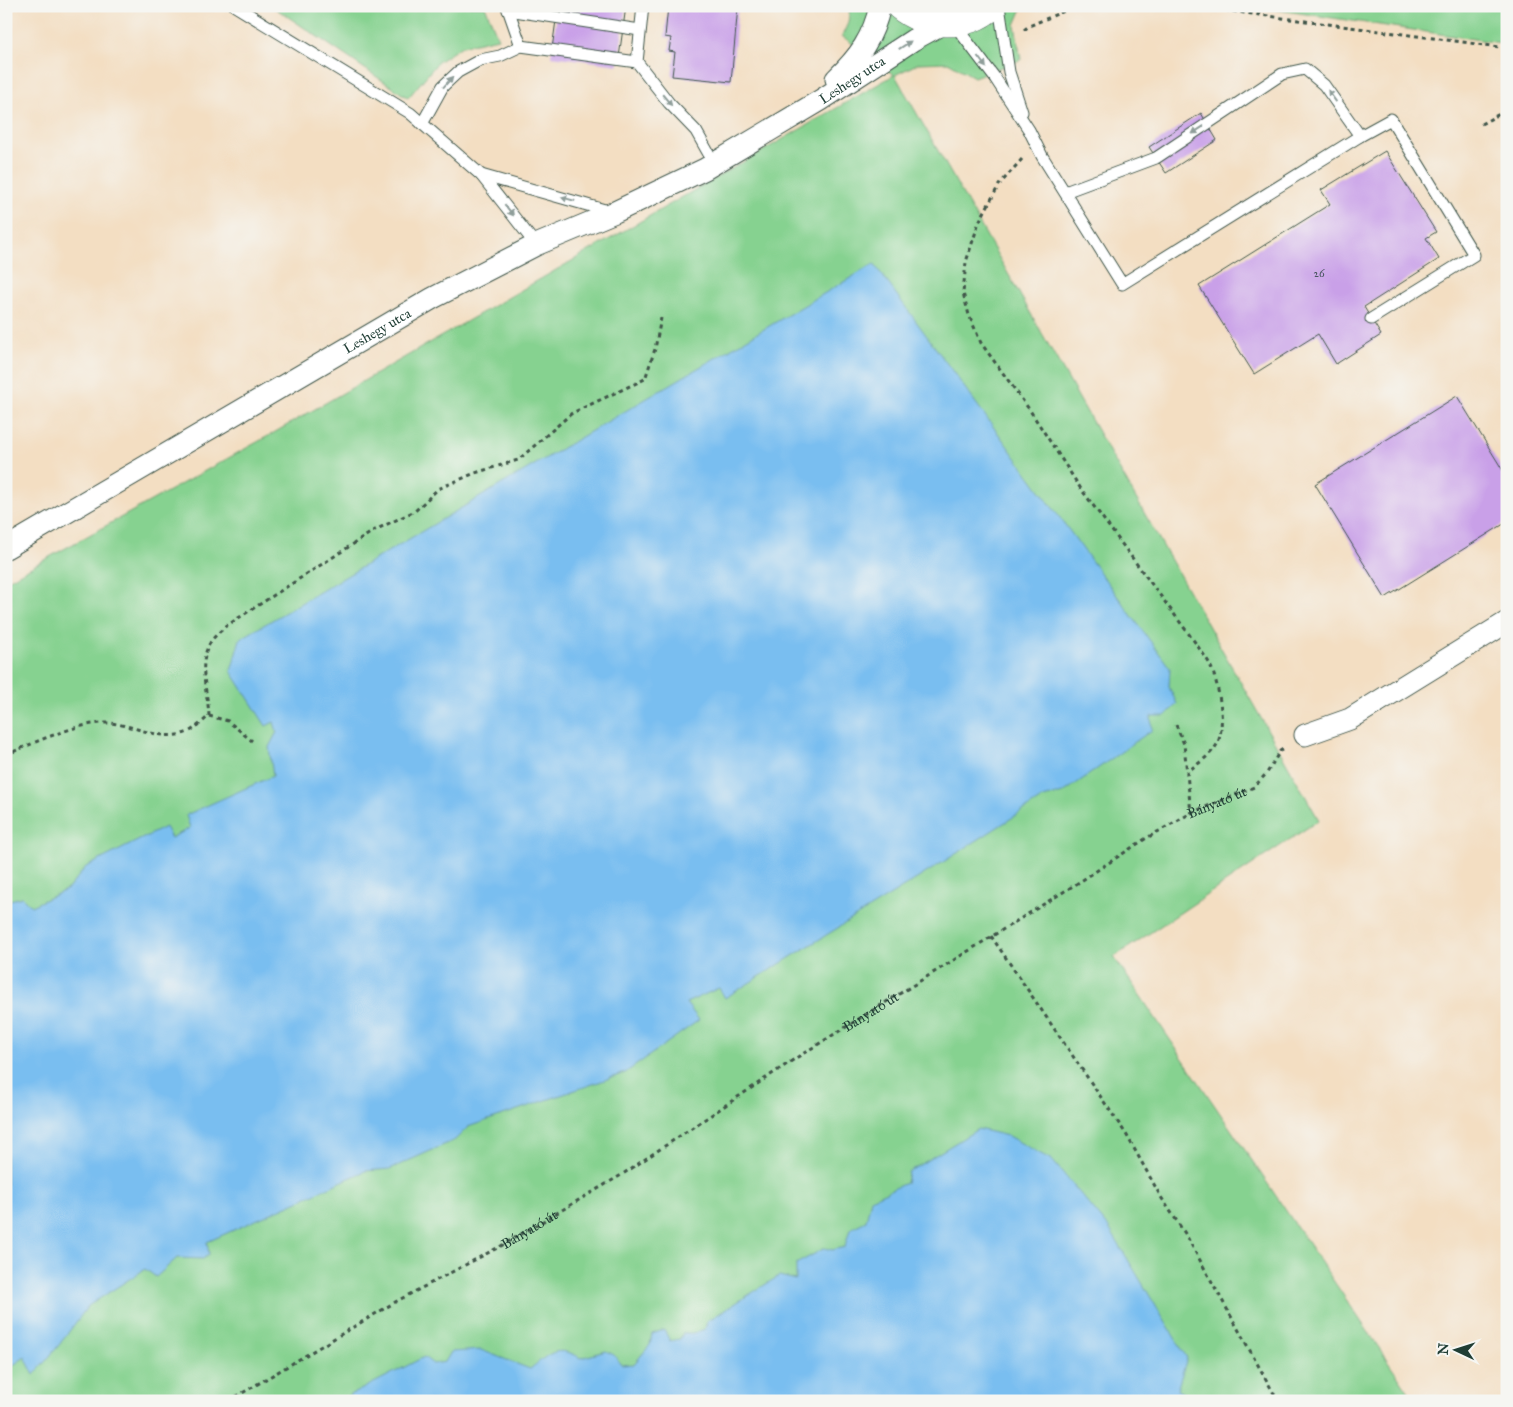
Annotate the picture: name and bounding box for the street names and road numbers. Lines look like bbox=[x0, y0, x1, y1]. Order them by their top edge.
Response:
street label: Leshegy utca bbox=[816, 52, 889, 108]
street label: Leshegy utca bbox=[341, 305, 414, 358]
street label: Bányató út bbox=[1185, 783, 1249, 823]
street label: Bányató út bbox=[840, 988, 902, 1036]
street label: Bányató út bbox=[498, 1207, 561, 1253]

